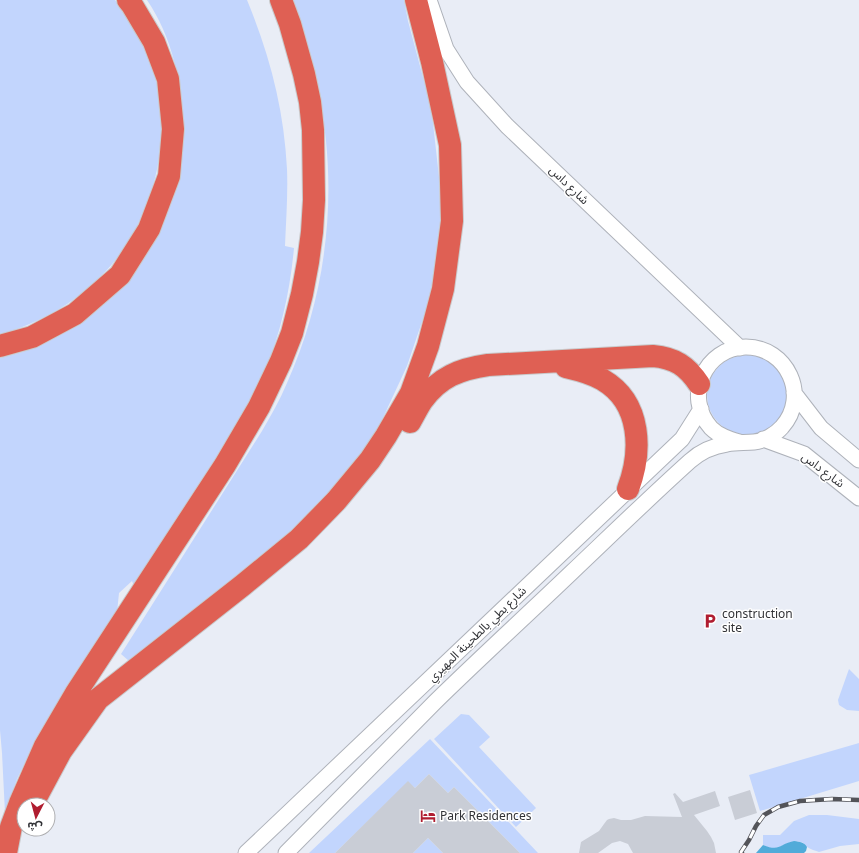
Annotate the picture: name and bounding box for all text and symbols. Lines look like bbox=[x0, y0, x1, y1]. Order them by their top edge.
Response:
street label: شارع داس bbox=[545, 161, 593, 209]
street label: شارع داس bbox=[798, 448, 848, 492]
street label: شارع بطي بالطحينة المهيري bbox=[424, 582, 531, 687]
place label: construction site bbox=[722, 605, 793, 636]
parking icon: construction site bbox=[701, 612, 719, 630]
north arrow bbox=[16, 797, 56, 837]
hotel icon: Park Residences bbox=[419, 807, 437, 825]
place label: Park Residences bbox=[440, 807, 532, 824]
text: ش bbox=[27, 819, 43, 836]

